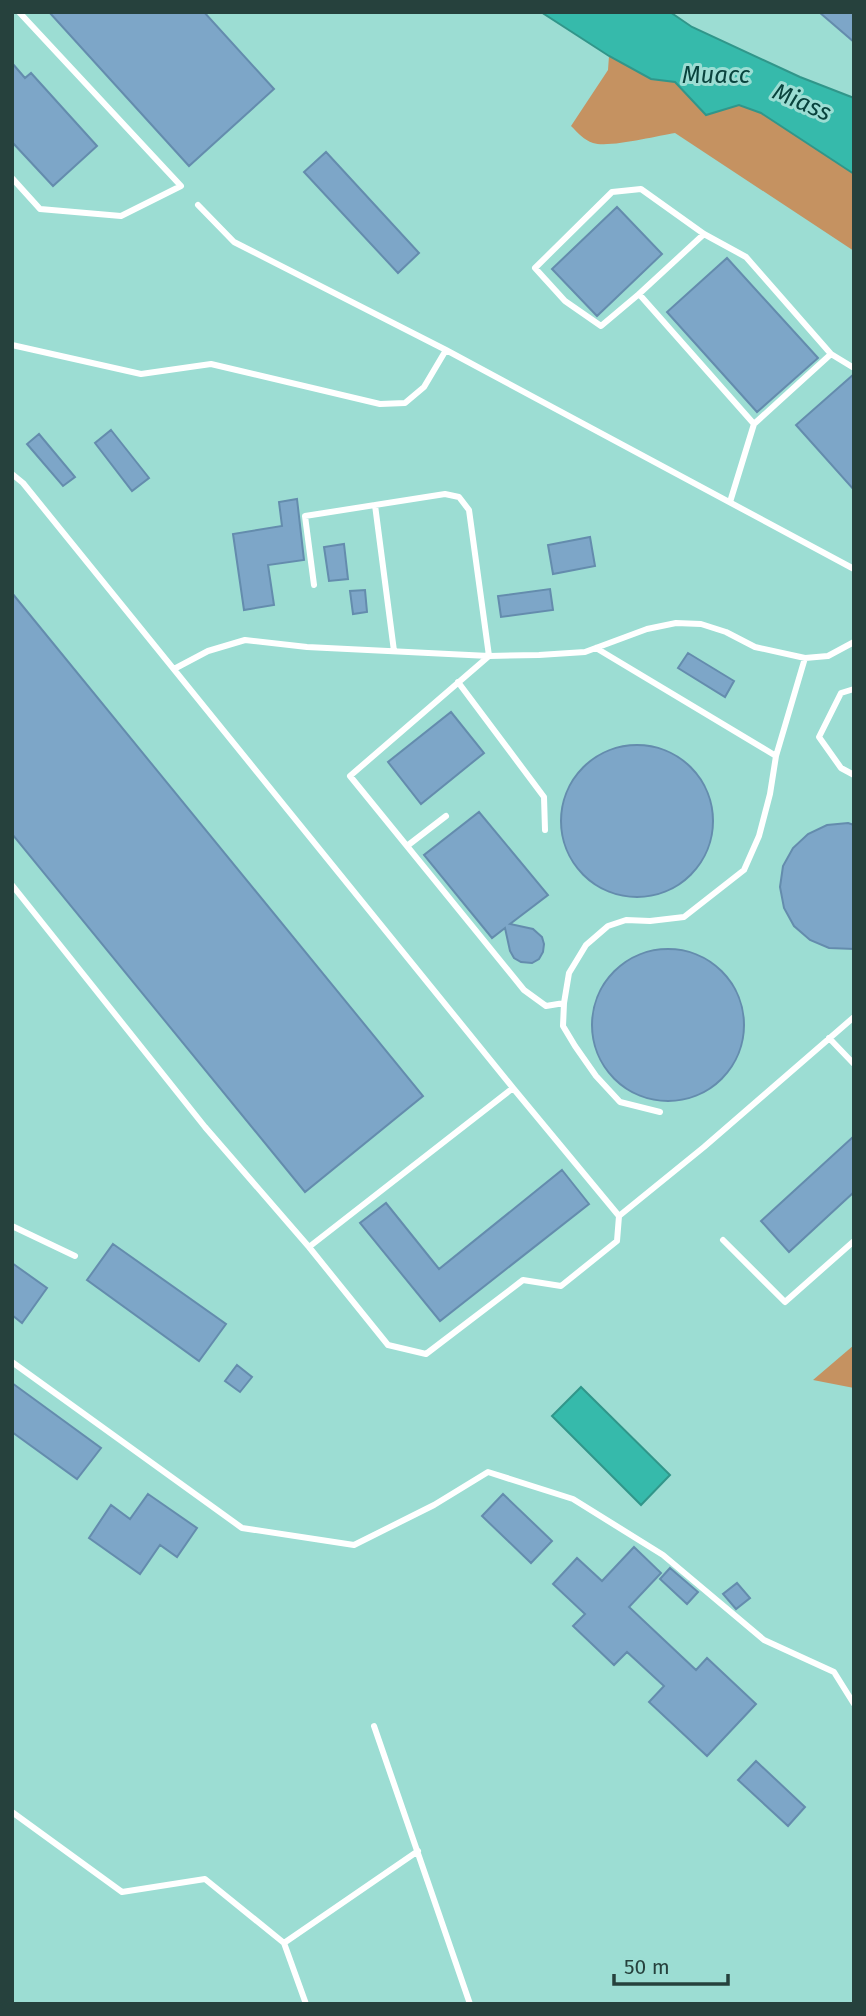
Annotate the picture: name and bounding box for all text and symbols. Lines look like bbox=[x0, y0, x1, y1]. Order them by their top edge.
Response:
water label: Миасс bbox=[682, 61, 751, 89]
water label: Miass bbox=[769, 77, 835, 127]
scale bar bbox=[614, 1942, 728, 1986]
text: 50 m bbox=[624, 1954, 670, 1980]

